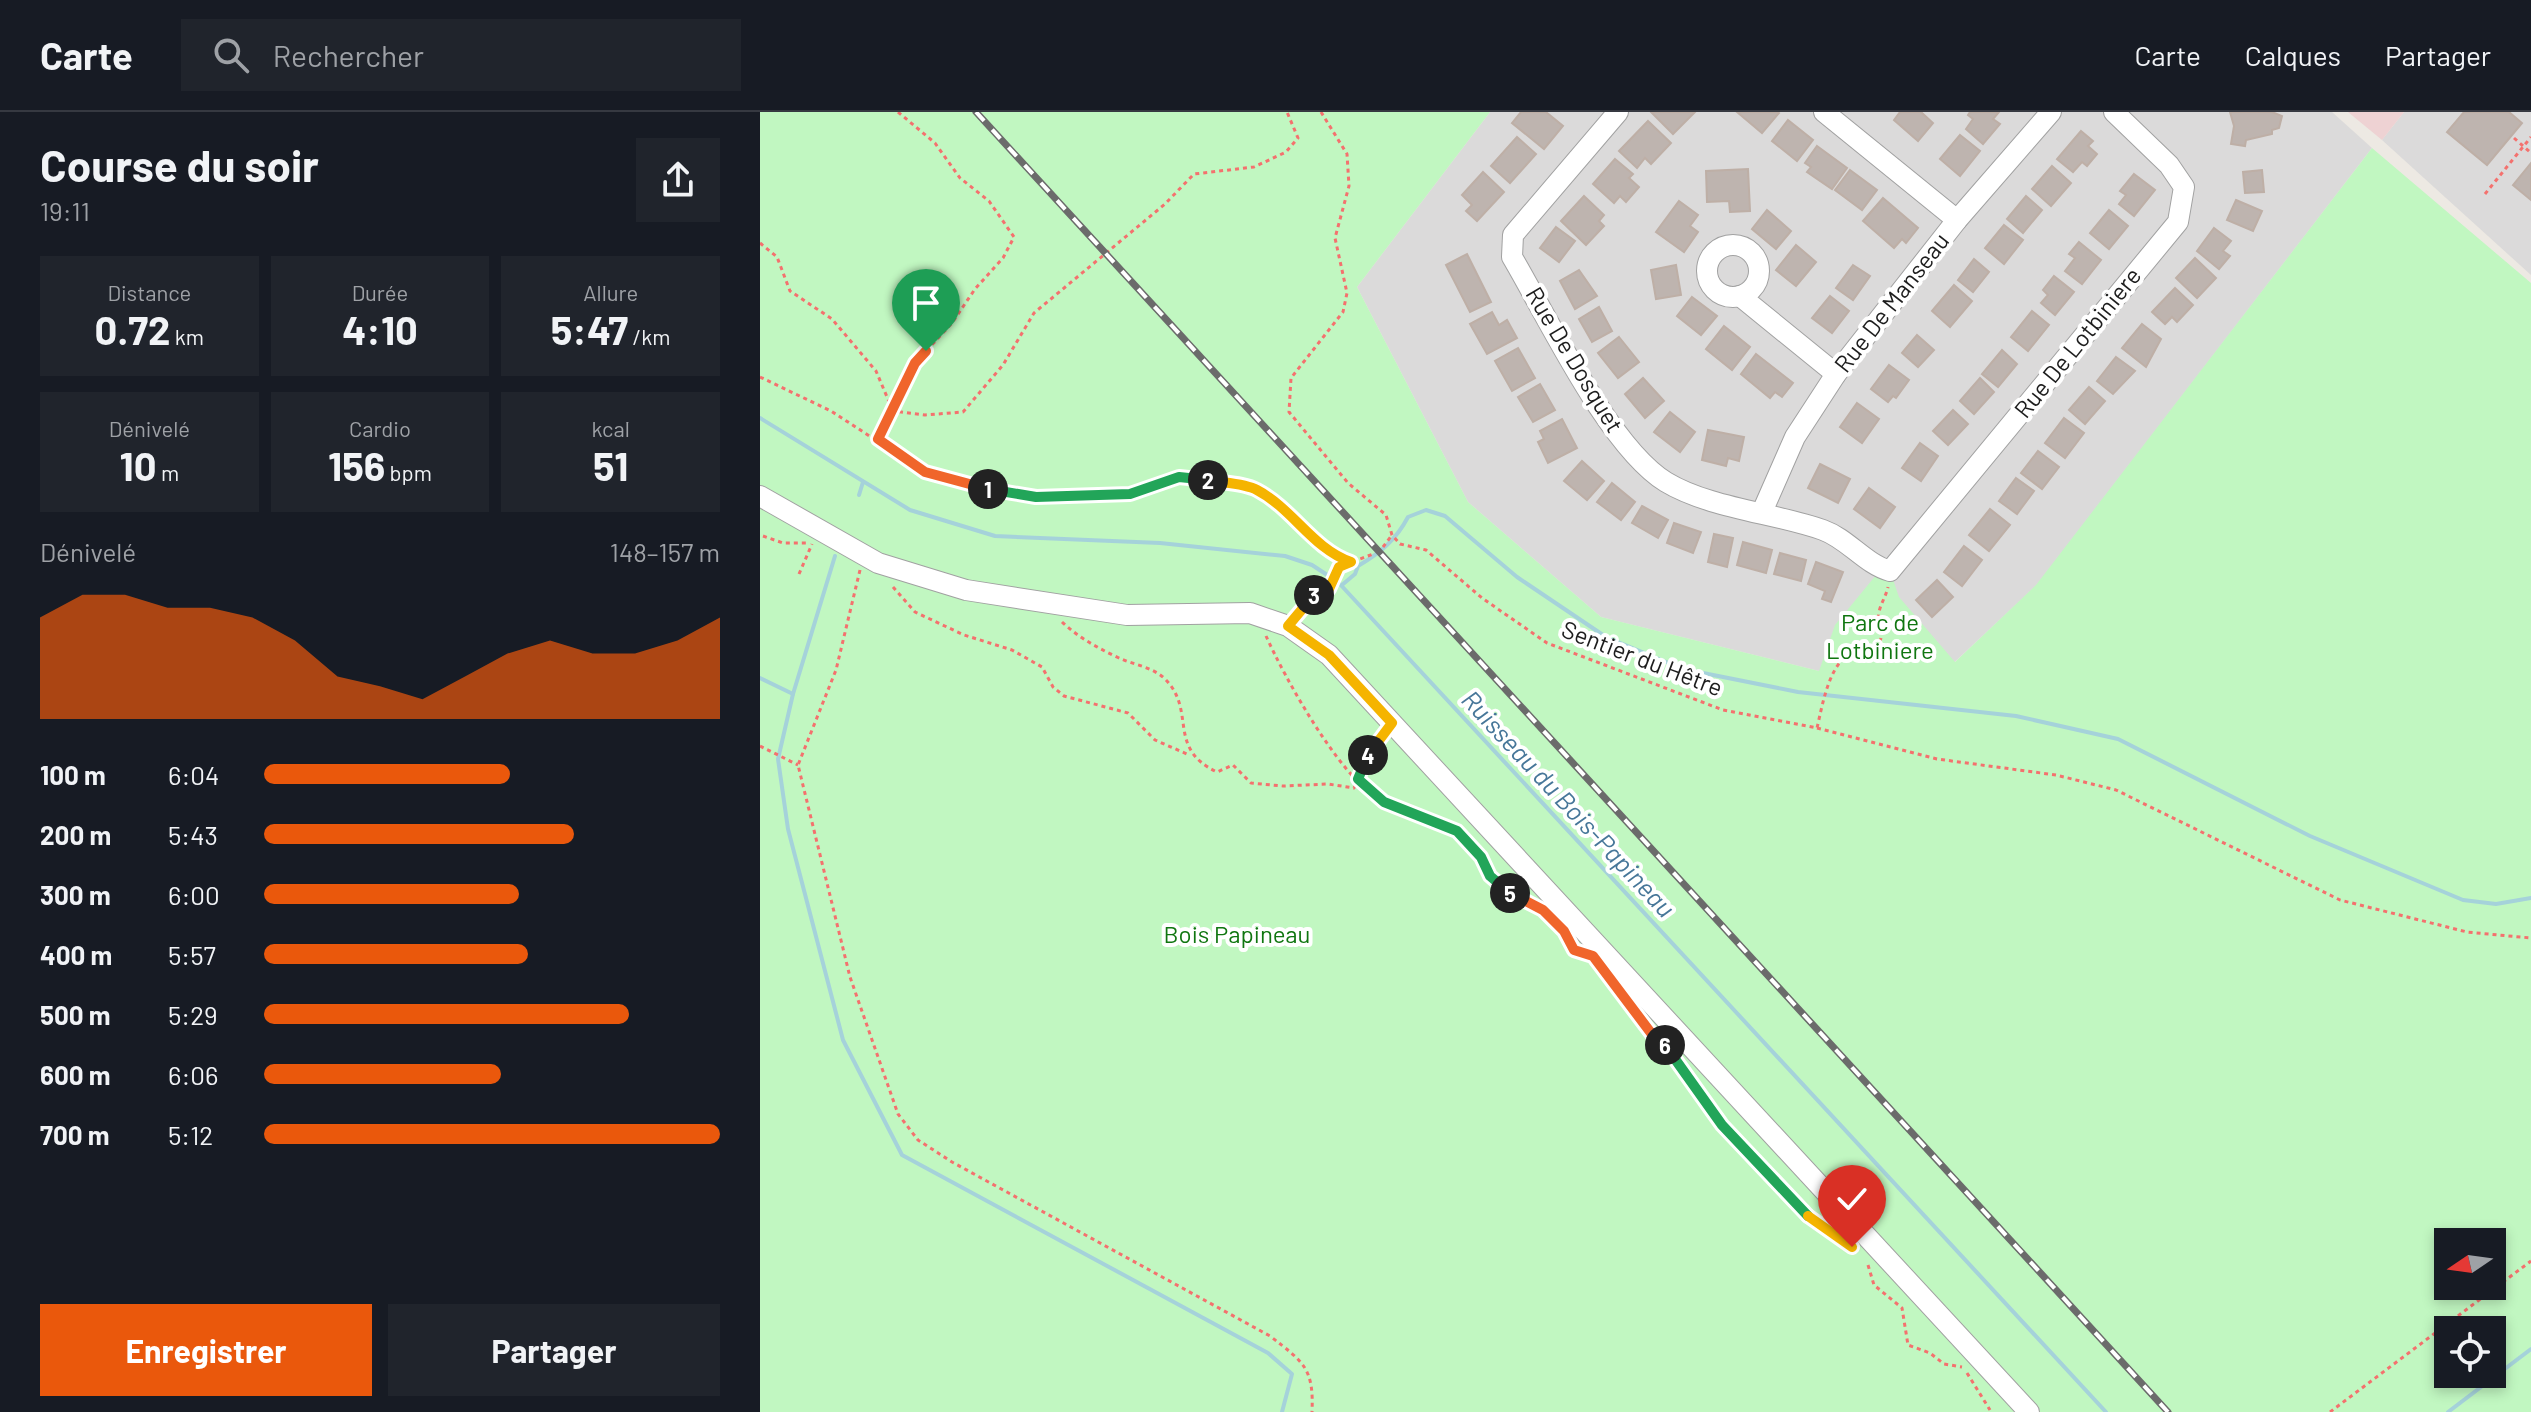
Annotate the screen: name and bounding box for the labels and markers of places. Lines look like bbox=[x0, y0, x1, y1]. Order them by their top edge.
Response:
pin bbox=[892, 269, 960, 351]
pin: 2 bbox=[1188, 460, 1228, 500]
pin: 1 bbox=[968, 469, 1008, 509]
pin: 3 bbox=[1294, 575, 1334, 615]
pin: 4 bbox=[1348, 735, 1388, 775]
pin: 5 bbox=[1490, 873, 1530, 913]
pin: 6 bbox=[1645, 1025, 1685, 1065]
pin bbox=[1818, 1165, 1886, 1247]

